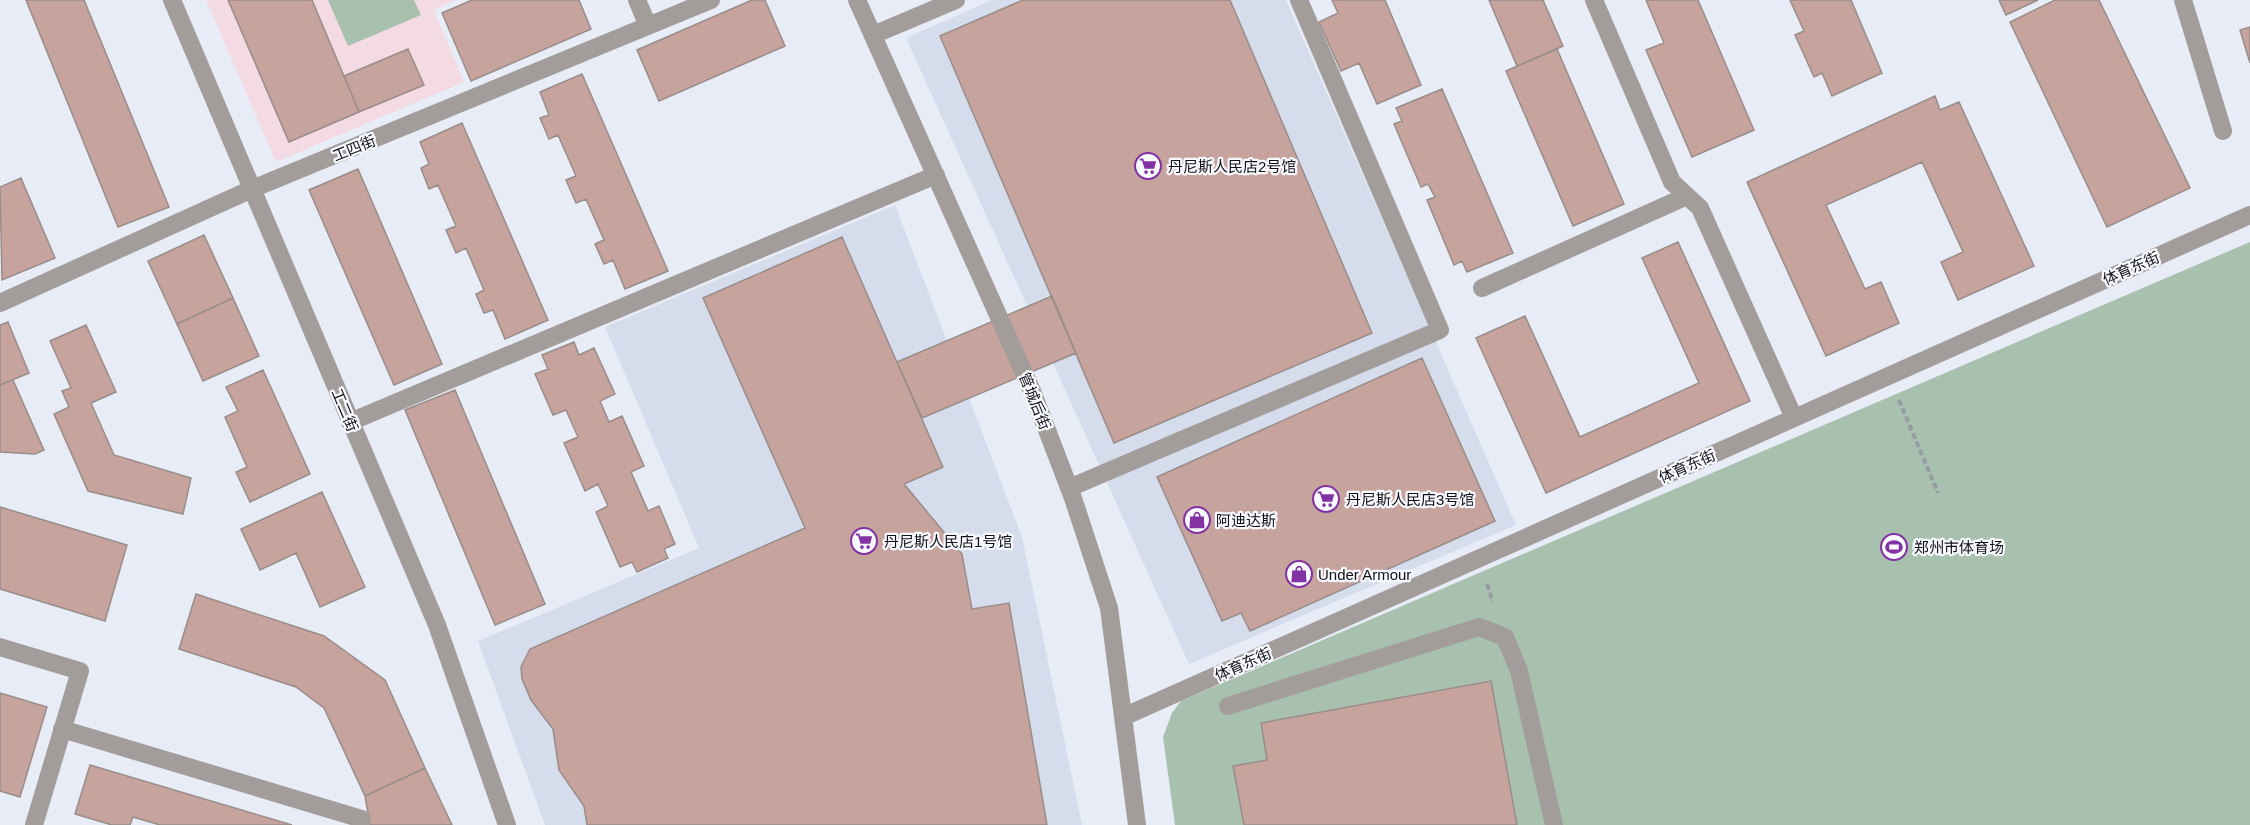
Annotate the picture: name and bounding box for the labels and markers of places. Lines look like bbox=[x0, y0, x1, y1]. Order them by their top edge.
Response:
supermarket icon: 丹尼斯人民店2号馆 bbox=[1133, 151, 1163, 181]
place label: 丹尼斯人民店2号馆 bbox=[1168, 158, 1296, 175]
supermarket icon: 丹尼斯人民店3号馆 bbox=[1311, 484, 1341, 514]
place label: 丹尼斯人民店3号馆 bbox=[1346, 491, 1474, 508]
shop icon: 阿迪达斯 bbox=[1182, 505, 1212, 535]
place label: 阿迪达斯 bbox=[1216, 512, 1276, 529]
supermarket icon: 丹尼斯人民店1号馆 bbox=[849, 526, 879, 556]
sports icon: 郑州市体育场 bbox=[1879, 532, 1909, 562]
place label: 丹尼斯人民店1号馆 bbox=[884, 533, 1012, 550]
place label: 郑州市体育场 bbox=[1914, 539, 2004, 556]
shop icon: Under Armour bbox=[1284, 559, 1314, 589]
place label: Under Armour bbox=[1318, 566, 1411, 583]

